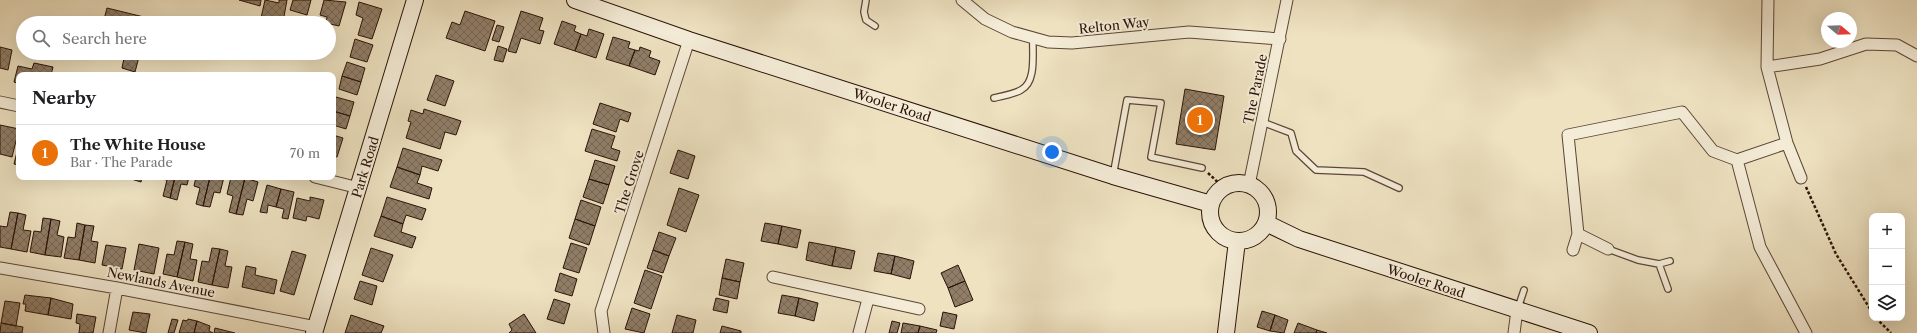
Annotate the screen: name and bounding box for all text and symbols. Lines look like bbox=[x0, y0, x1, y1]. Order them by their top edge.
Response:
north arrow bbox=[1821, 12, 1857, 48]
street label: Relton Way bbox=[1078, 13, 1151, 37]
search box bbox=[16, 16, 336, 60]
icon: search bbox=[30, 27, 52, 49]
text: Search here bbox=[62, 29, 147, 48]
street label: The Parade bbox=[1240, 52, 1270, 126]
street label: Wooler Road bbox=[850, 85, 933, 125]
text: Nearby bbox=[32, 88, 96, 108]
pin: 1 bbox=[1187, 105, 1213, 135]
street label: Park Road bbox=[348, 134, 382, 200]
text: The White House bbox=[70, 135, 206, 154]
your location bbox=[1042, 142, 1062, 162]
text: 1 bbox=[42, 145, 48, 161]
text: 70 m bbox=[290, 145, 320, 161]
street label: The Grove bbox=[611, 148, 647, 216]
text: Bar · The Parade bbox=[70, 154, 173, 170]
map controls bbox=[1869, 213, 1905, 321]
button: + bbox=[1869, 213, 1905, 249]
button: − bbox=[1869, 249, 1905, 285]
street label: Wooler Road bbox=[1384, 261, 1467, 301]
street label: Newlands Avenue bbox=[106, 264, 216, 300]
button: layers bbox=[1869, 285, 1905, 321]

